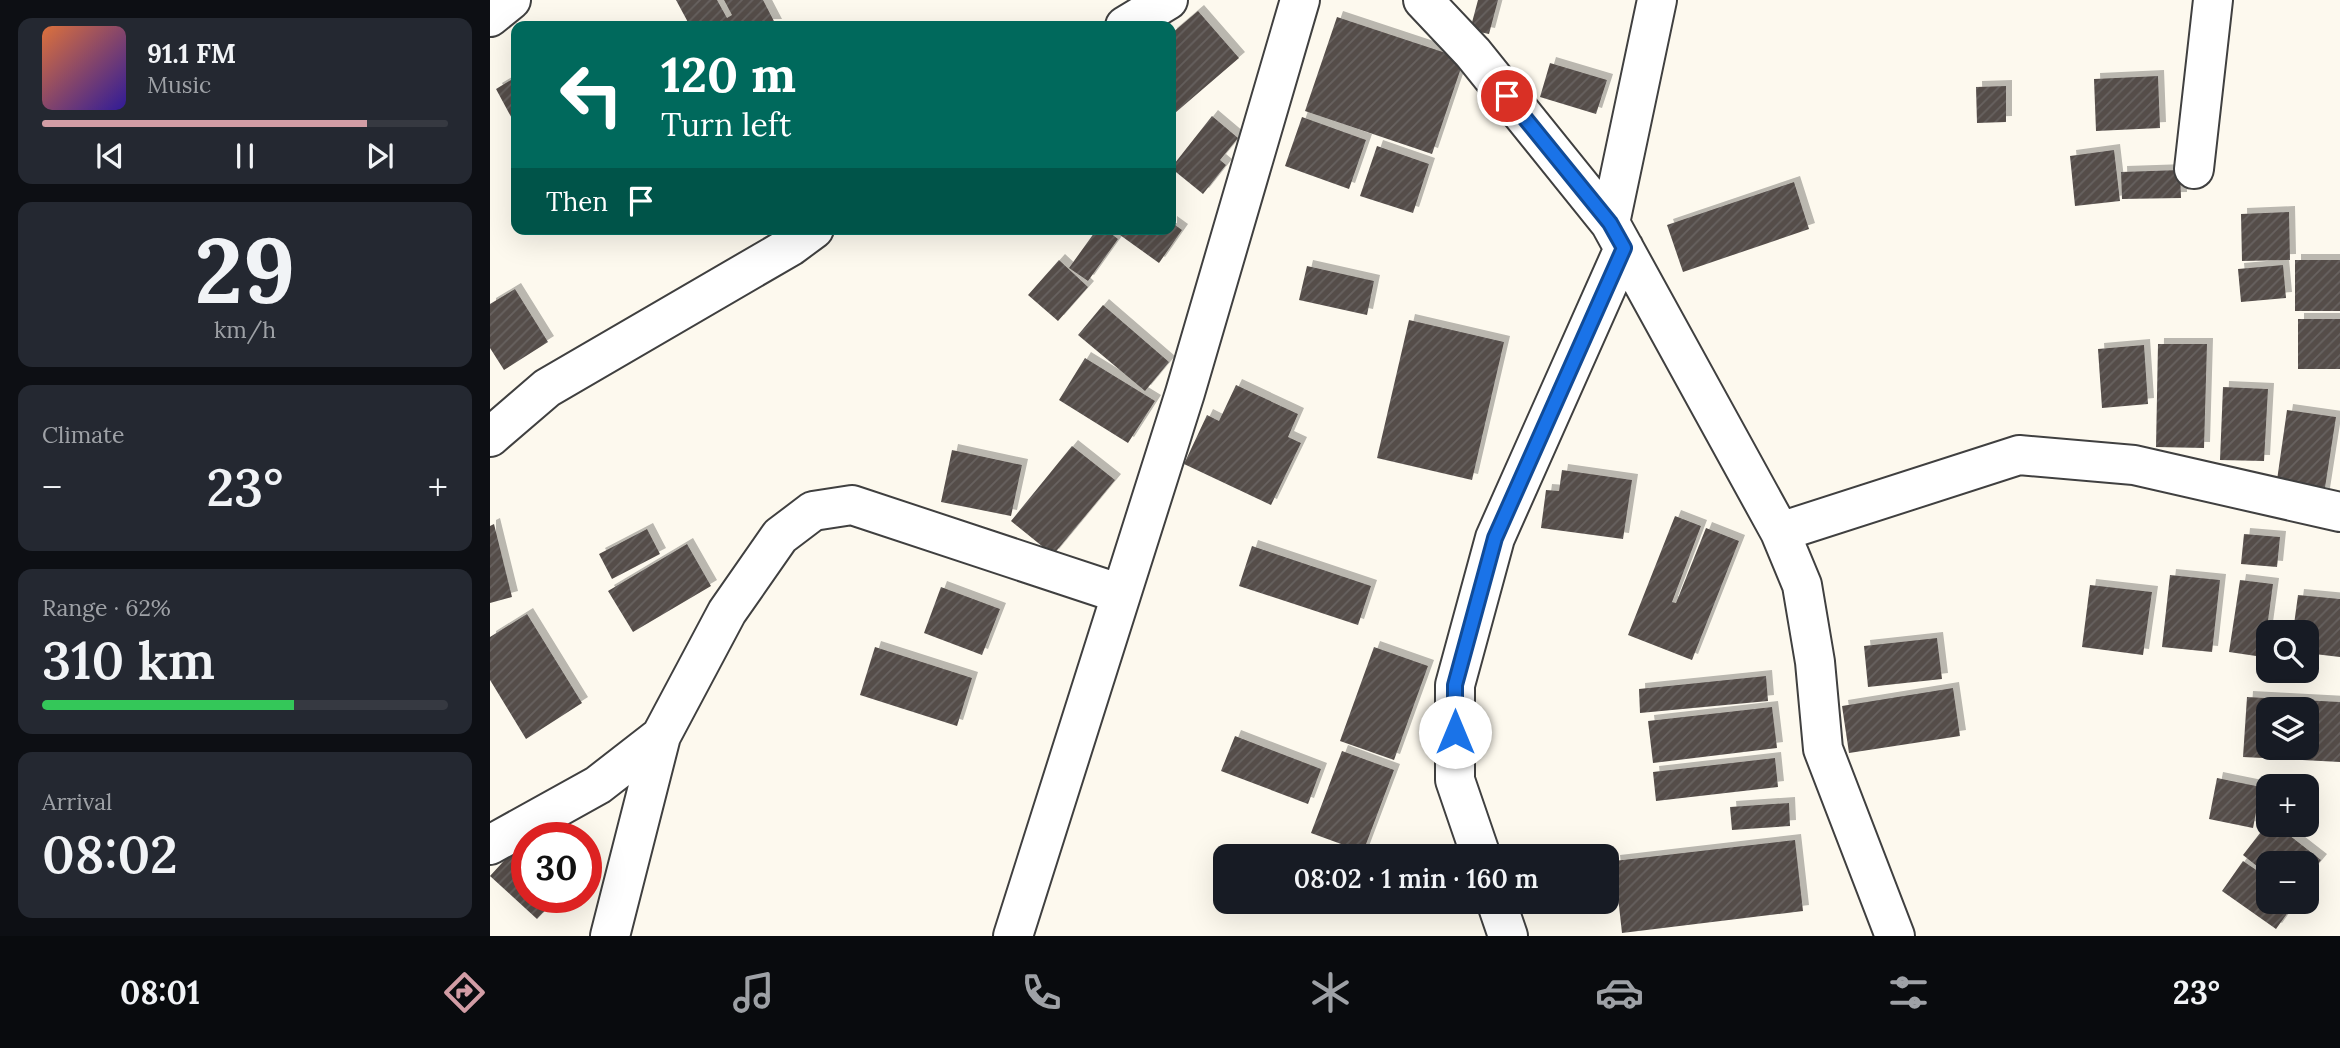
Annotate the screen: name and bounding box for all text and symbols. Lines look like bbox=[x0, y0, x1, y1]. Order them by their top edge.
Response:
text: 91.1 FM bbox=[147, 37, 236, 70]
text: 120 m bbox=[661, 43, 796, 105]
icon: left bbox=[546, 49, 637, 140]
pin bbox=[1477, 66, 1537, 126]
text: Music bbox=[147, 70, 211, 99]
icon: arrive bbox=[1488, 77, 1526, 115]
text: Turn left bbox=[661, 104, 791, 145]
icon: previous bbox=[91, 137, 129, 175]
icon: pause bbox=[226, 137, 264, 175]
icon: next bbox=[361, 137, 399, 175]
icon: arrive bbox=[622, 182, 660, 220]
text: Then bbox=[546, 185, 608, 218]
text: 29 bbox=[195, 211, 295, 328]
text: km/h bbox=[214, 315, 276, 344]
text: Climate bbox=[42, 420, 124, 449]
text: 23° bbox=[207, 454, 283, 520]
text: − bbox=[42, 463, 62, 511]
text: + bbox=[428, 463, 448, 511]
text: Range · 62% bbox=[42, 593, 171, 622]
map controls bbox=[2256, 620, 2319, 914]
button: search bbox=[2256, 620, 2319, 683]
text: 310 km bbox=[42, 627, 215, 693]
position arrow bbox=[1418, 695, 1492, 769]
button: layers bbox=[2256, 697, 2319, 760]
button: + bbox=[2256, 774, 2319, 837]
text: Arrival bbox=[42, 787, 112, 816]
text: 08:02 bbox=[42, 821, 178, 887]
speed limit sign: 30 bbox=[511, 822, 602, 913]
button: − bbox=[2256, 851, 2319, 914]
text: 08:02 · 1 min · 160 m bbox=[1294, 862, 1538, 895]
icon: directions bbox=[440, 968, 489, 1017]
icon: music bbox=[729, 968, 778, 1017]
icon: phone bbox=[1017, 968, 1066, 1017]
icon: climate bbox=[1306, 968, 1355, 1017]
icon: car bbox=[1595, 968, 1644, 1017]
icon: filters bbox=[1884, 968, 1933, 1017]
text: 08:01 bbox=[120, 972, 200, 1013]
text: 23° bbox=[2173, 972, 2220, 1013]

